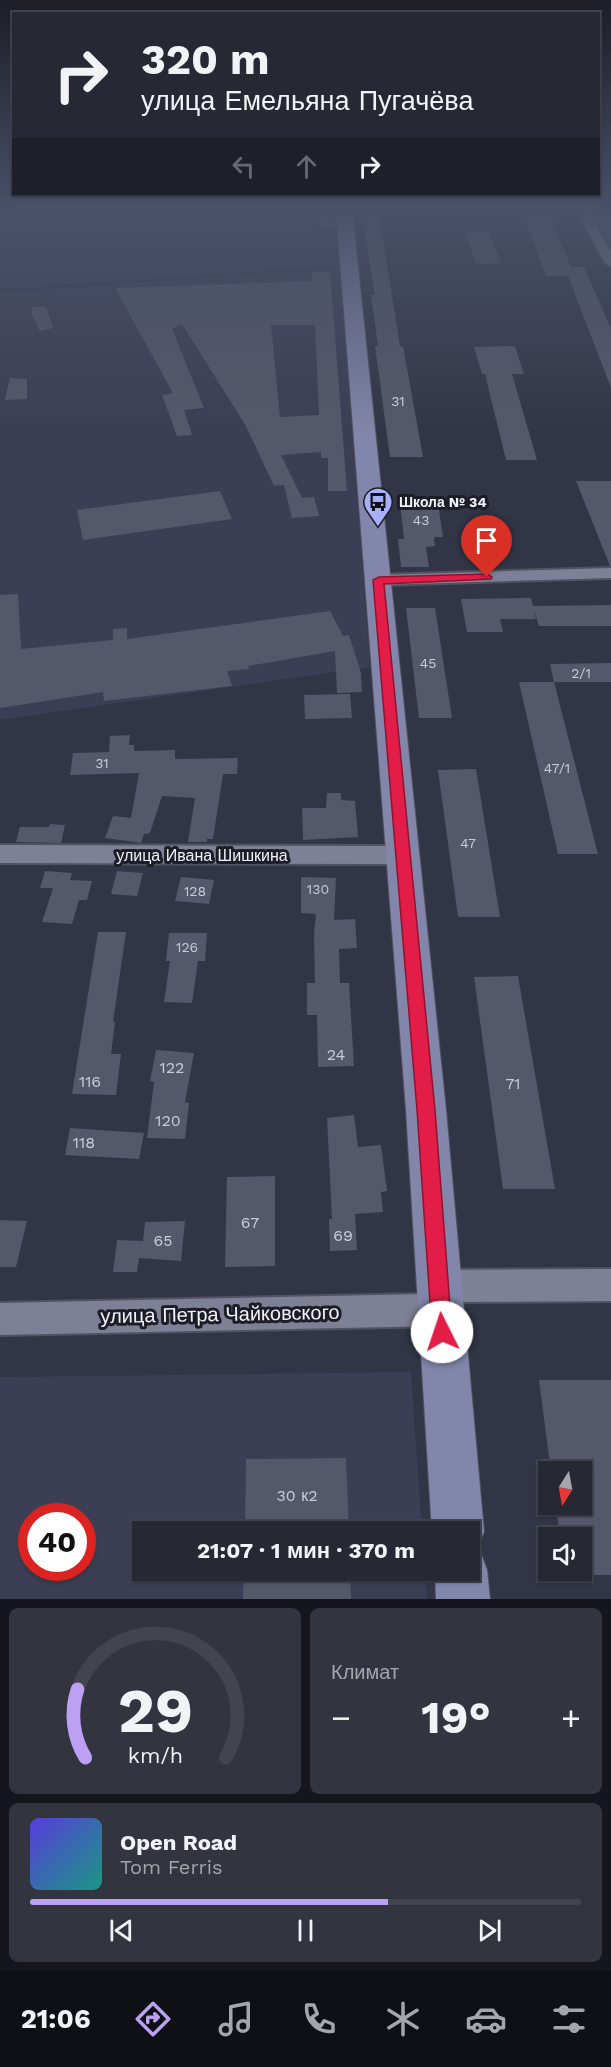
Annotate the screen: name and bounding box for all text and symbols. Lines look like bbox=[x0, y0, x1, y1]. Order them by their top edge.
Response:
text: 320 m bbox=[141, 35, 270, 84]
icon: right bbox=[42, 36, 120, 114]
text: улица Емельяна Пугачёва bbox=[141, 85, 473, 117]
icon: left bbox=[227, 150, 260, 183]
icon: ahead bbox=[290, 150, 323, 183]
icon: right bbox=[353, 150, 386, 183]
house number: 31 bbox=[391, 393, 405, 409]
bus stop icon: Школа № 34 bbox=[362, 486, 394, 528]
place label: Школа № 34 bbox=[399, 494, 486, 510]
house number: 43 bbox=[413, 512, 429, 528]
pin bbox=[461, 515, 512, 577]
icon: arrive bbox=[470, 524, 503, 557]
house number: 45 bbox=[420, 655, 436, 671]
house number: 2/1 bbox=[571, 665, 591, 681]
house number: 31 bbox=[95, 755, 109, 771]
house number: 47/1 bbox=[544, 760, 570, 776]
house number: 47 bbox=[460, 835, 476, 851]
street label: улица Ивана Шишкина bbox=[116, 846, 288, 865]
house number: 130 bbox=[307, 881, 329, 897]
house number: 128 bbox=[184, 883, 206, 899]
house number: 126 bbox=[176, 939, 198, 955]
house number: 24 bbox=[327, 1045, 346, 1064]
house number: 122 bbox=[160, 1058, 184, 1077]
house number: 116 bbox=[79, 1072, 101, 1091]
house number: 71 bbox=[505, 1074, 521, 1093]
house number: 120 bbox=[155, 1111, 181, 1130]
house number: 118 bbox=[73, 1133, 95, 1152]
house number: 67 bbox=[241, 1213, 259, 1232]
house number: 69 bbox=[333, 1226, 353, 1245]
house number: 65 bbox=[153, 1231, 173, 1250]
street label: улица Петра Чайковского bbox=[100, 1300, 340, 1328]
position arrow bbox=[410, 1300, 474, 1364]
north arrow bbox=[538, 1461, 592, 1515]
map controls bbox=[538, 1461, 592, 1581]
house number: 30 к2 bbox=[276, 1486, 318, 1505]
speed limit sign: 40 bbox=[18, 1503, 96, 1581]
button: sound bbox=[538, 1527, 592, 1581]
text: 21:07 · 1 мин · 370 m bbox=[197, 1538, 415, 1563]
text: Климат bbox=[331, 1660, 399, 1684]
text: 29 bbox=[117, 1674, 193, 1747]
text: 19° bbox=[421, 1691, 491, 1744]
text: − bbox=[331, 1698, 351, 1737]
text: + bbox=[561, 1698, 581, 1737]
text: km/h bbox=[127, 1743, 183, 1768]
text: Open Road bbox=[120, 1830, 237, 1855]
text: Tom Ferris bbox=[120, 1855, 223, 1879]
icon: previous bbox=[105, 1914, 138, 1947]
icon: pause bbox=[289, 1914, 322, 1947]
icon: next bbox=[473, 1914, 506, 1947]
icon: directions bbox=[132, 1998, 174, 2040]
icon: music bbox=[215, 1998, 257, 2040]
icon: phone bbox=[298, 1998, 340, 2040]
icon: climate bbox=[382, 1998, 424, 2040]
icon: car bbox=[465, 1998, 507, 2040]
icon: filters bbox=[548, 1998, 590, 2040]
text: 21:06 bbox=[21, 2003, 91, 2035]

